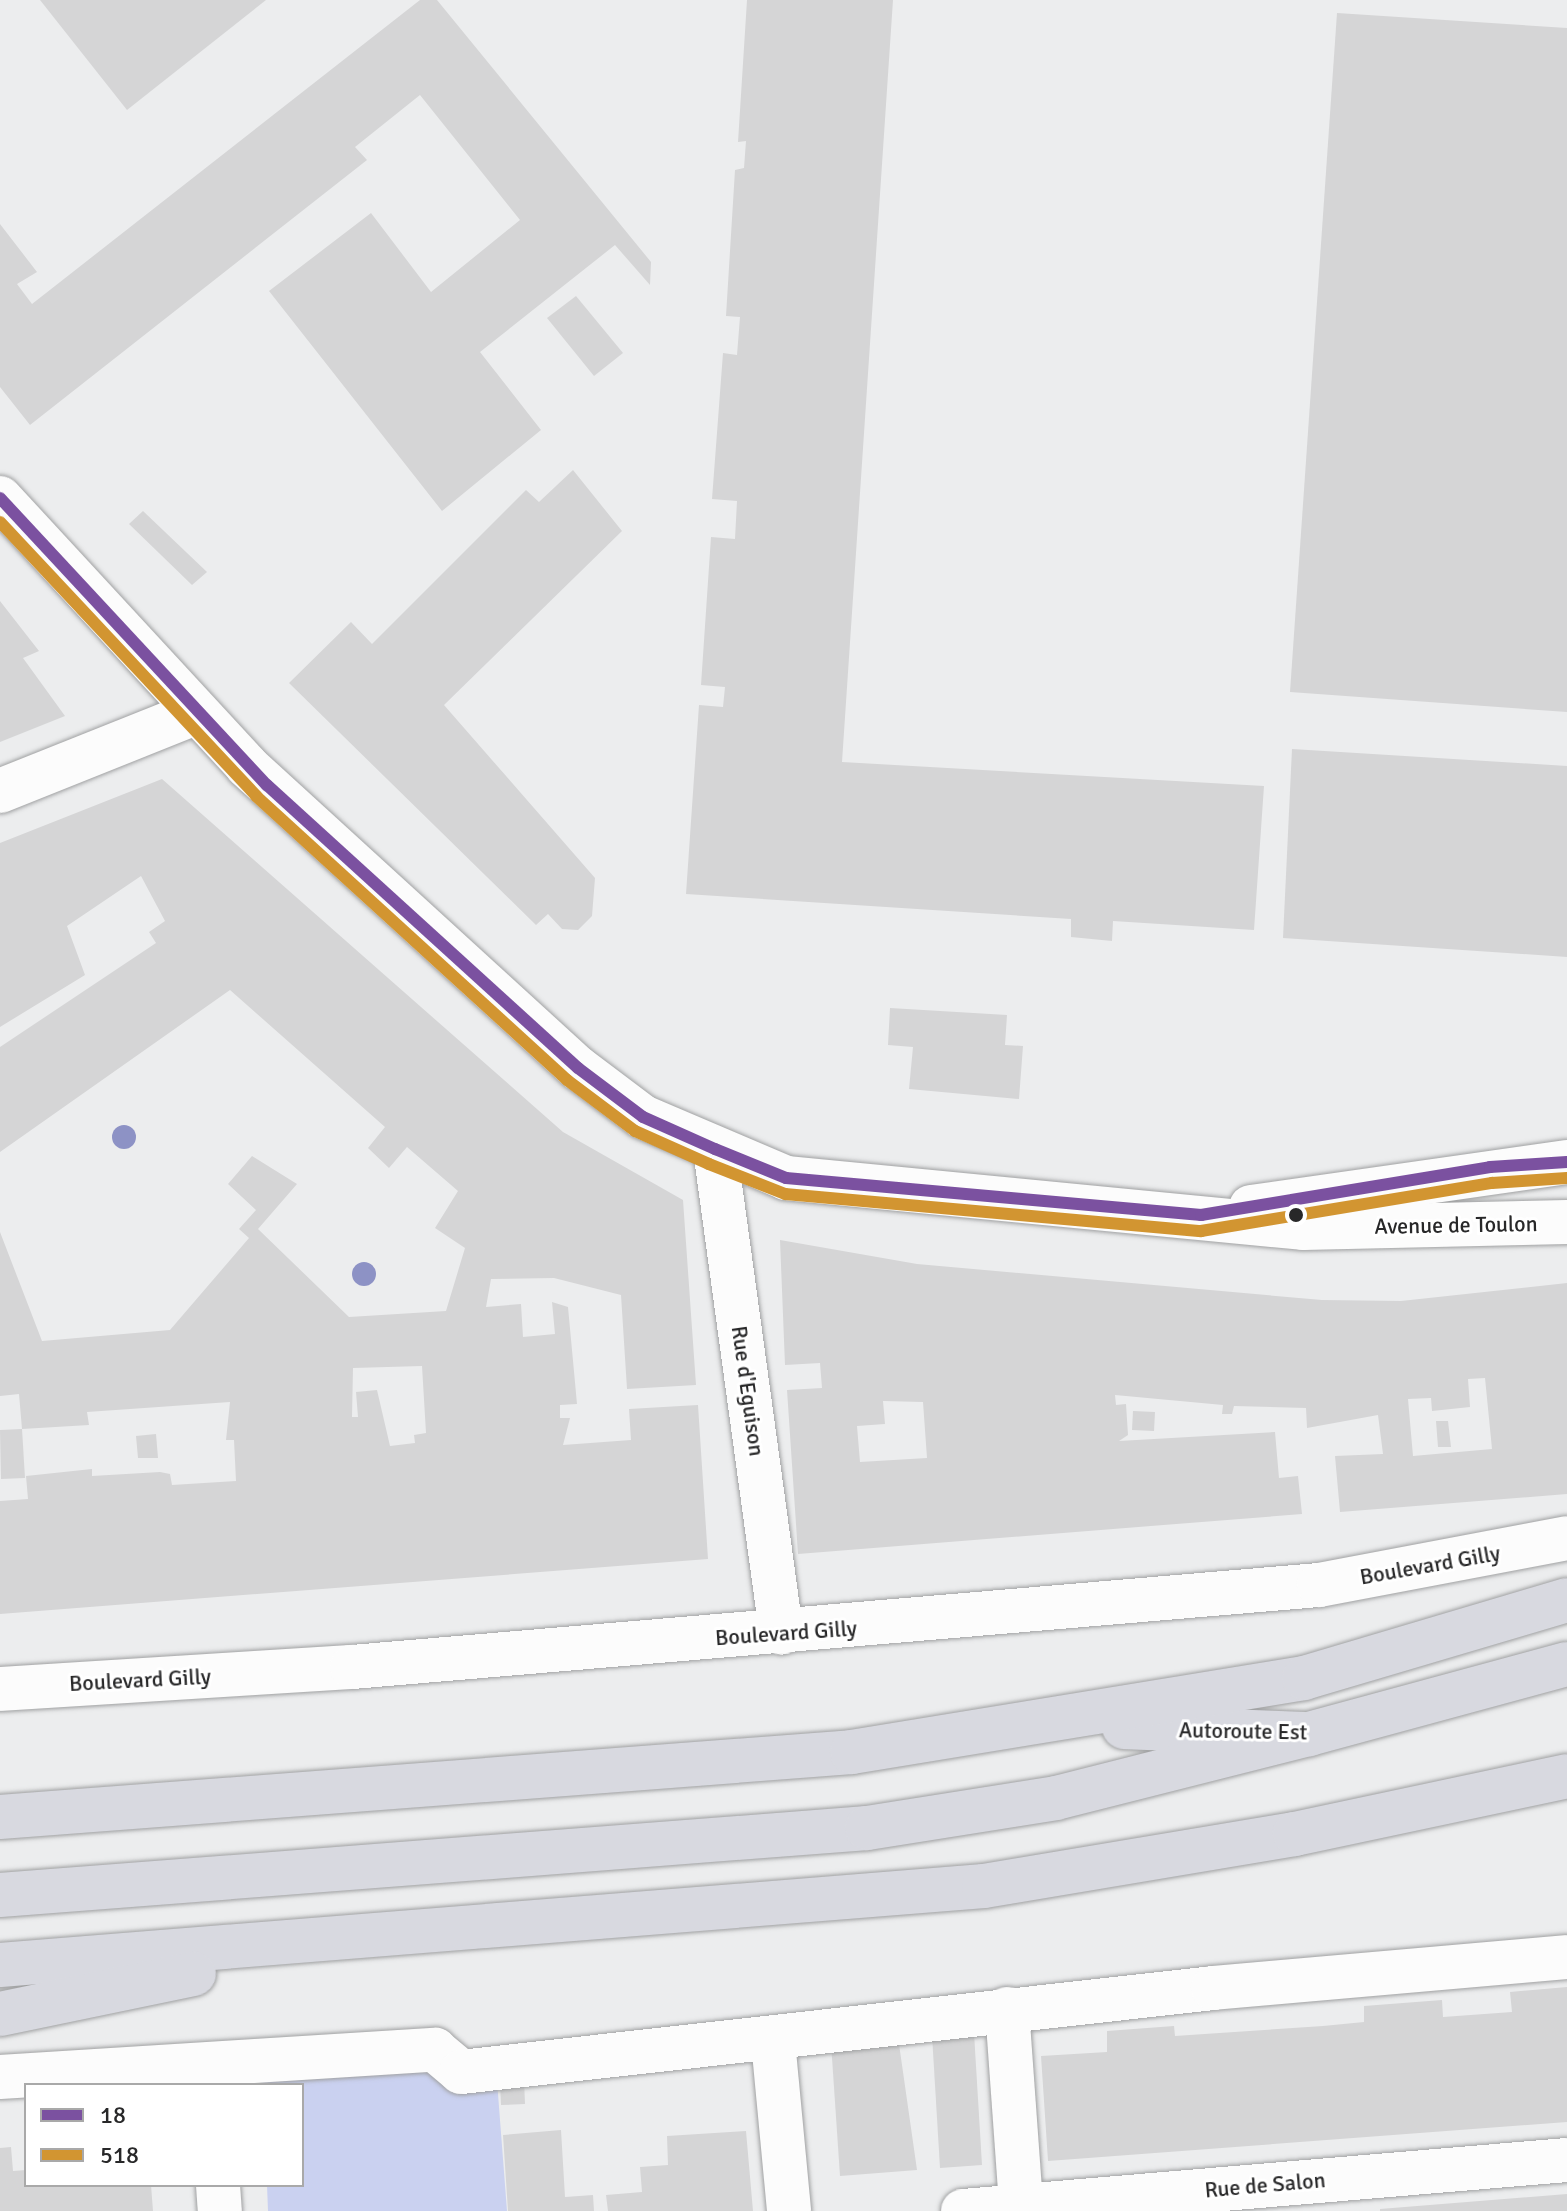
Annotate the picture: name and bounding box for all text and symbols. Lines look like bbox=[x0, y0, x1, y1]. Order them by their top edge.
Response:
unlabelled marker bbox=[1288, 1207, 1304, 1223]
street label: Avenue de Toulon bbox=[1374, 1210, 1538, 1240]
street label: Rue d'Eguison bbox=[726, 1324, 770, 1458]
street label: Boulevard Gilly bbox=[1358, 1540, 1502, 1590]
street label: Boulevard Gilly bbox=[714, 1615, 858, 1651]
street label: Boulevard Gilly bbox=[68, 1663, 212, 1697]
street label: Autoroute Est bbox=[1179, 1717, 1307, 1745]
legend bbox=[24, 2083, 304, 2187]
text: 18 bbox=[100, 2100, 126, 2130]
text: 518 bbox=[100, 2140, 139, 2170]
street label: Rue de Salon bbox=[1204, 2167, 1326, 2203]

